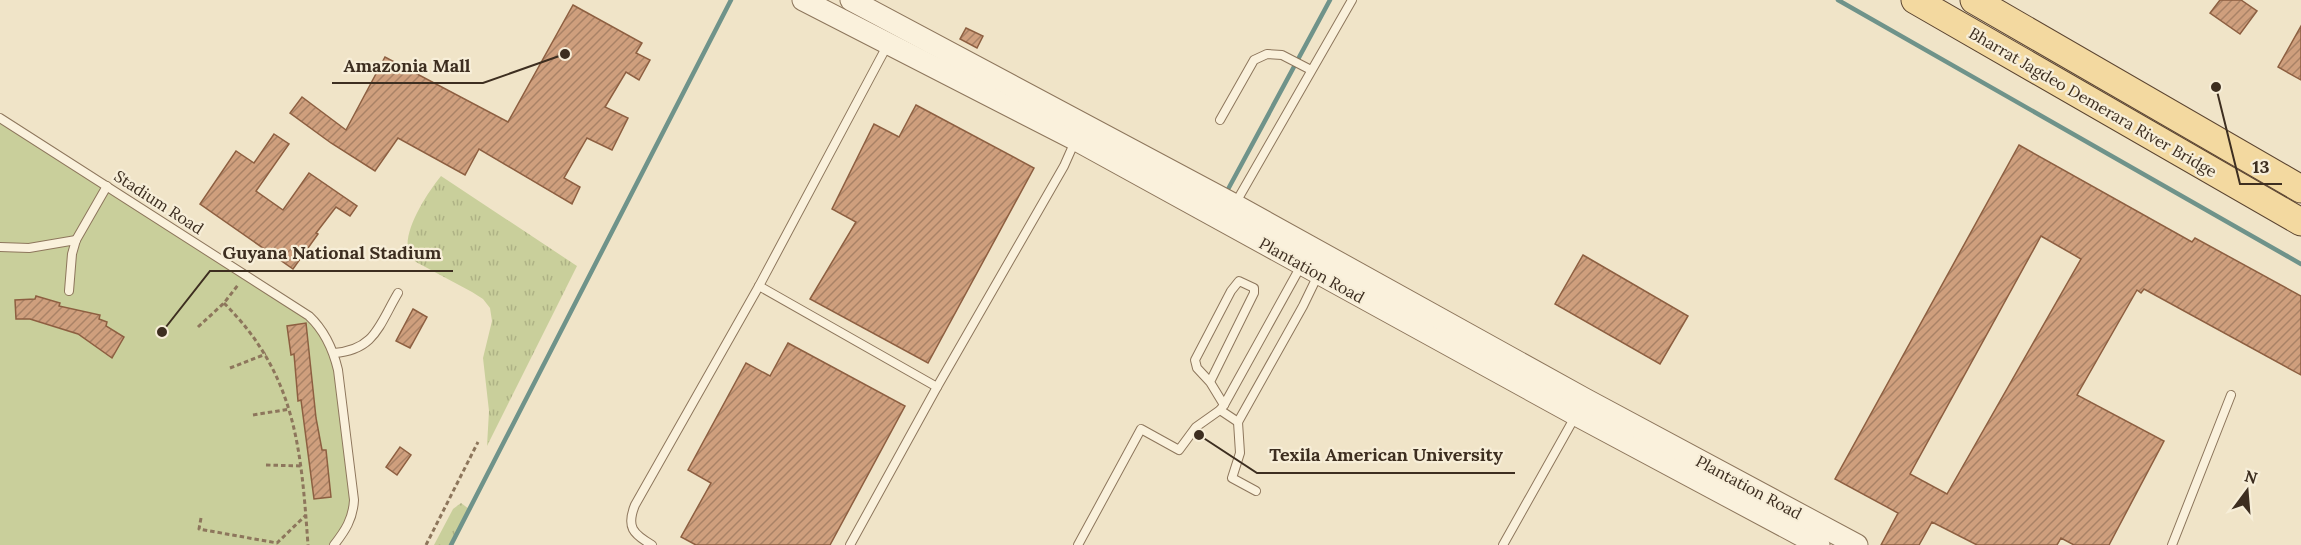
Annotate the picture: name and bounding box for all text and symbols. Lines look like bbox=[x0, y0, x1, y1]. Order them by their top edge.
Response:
street label: Bharrat Jagdeo Demerara River Bridge bbox=[1965, 23, 2221, 182]
callout: Amazonia Mall bbox=[332, 47, 483, 83]
text: Amazonia Mall bbox=[344, 54, 471, 77]
callout: 13 bbox=[2240, 148, 2282, 184]
text: 13 bbox=[2252, 155, 2270, 178]
street label: Stadium Road bbox=[110, 166, 208, 239]
street label: Plantation Road bbox=[1256, 233, 1368, 307]
callout: Guyana National Stadium bbox=[210, 235, 453, 271]
text: Guyana National Stadium bbox=[223, 241, 442, 264]
callout: Texila American University bbox=[1257, 437, 1515, 473]
text: Texila American University bbox=[1269, 443, 1503, 466]
street label: Plantation Road bbox=[1693, 451, 1806, 524]
north arrow bbox=[2217, 461, 2277, 521]
text: N bbox=[2242, 465, 2260, 488]

